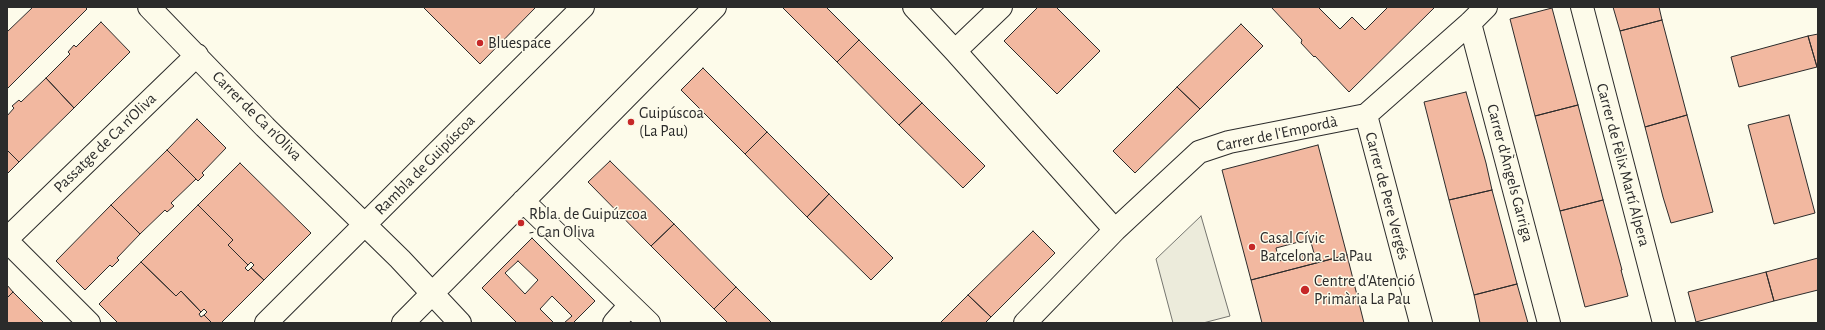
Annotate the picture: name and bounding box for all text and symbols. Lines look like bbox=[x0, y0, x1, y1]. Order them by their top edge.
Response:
place label: Bluespace bbox=[488, 33, 551, 53]
marker: Bluespace bbox=[475, 38, 485, 48]
street label: Carrer de Ca n'Oliva bbox=[208, 67, 306, 165]
street label: Carrer de Fèlix Martí Alpera bbox=[1592, 81, 1654, 249]
street label: Passatge de Ca n'Oliva bbox=[50, 89, 160, 197]
street label: Carrer d'Àngels Garriga bbox=[1482, 102, 1538, 244]
place label: Guipúscoa (La Pau) bbox=[639, 103, 704, 141]
street label: Rambla de Guipúscoa bbox=[371, 111, 479, 219]
street label: Carrer de l'Empordà bbox=[1215, 112, 1339, 156]
marker: Guipúscoa (La Pau) bbox=[626, 117, 636, 127]
street label: Carrer de Pere Vergés bbox=[1361, 130, 1413, 262]
place label: Rbla. de Guipúzcoa - Can Oliva bbox=[529, 204, 647, 242]
marker: Rbla. de Guipúzcoa - Can Oliva bbox=[516, 218, 526, 228]
place label: Casal Cívic Barcelona - La Pau bbox=[1260, 228, 1372, 266]
marker: Casal Cívic Barcelona - La Pau bbox=[1247, 242, 1257, 252]
place label: Centre d'Atenció Primària La Pau bbox=[1314, 271, 1415, 309]
marker: Centre d'Atenció Primària La Pau bbox=[1299, 284, 1311, 296]

